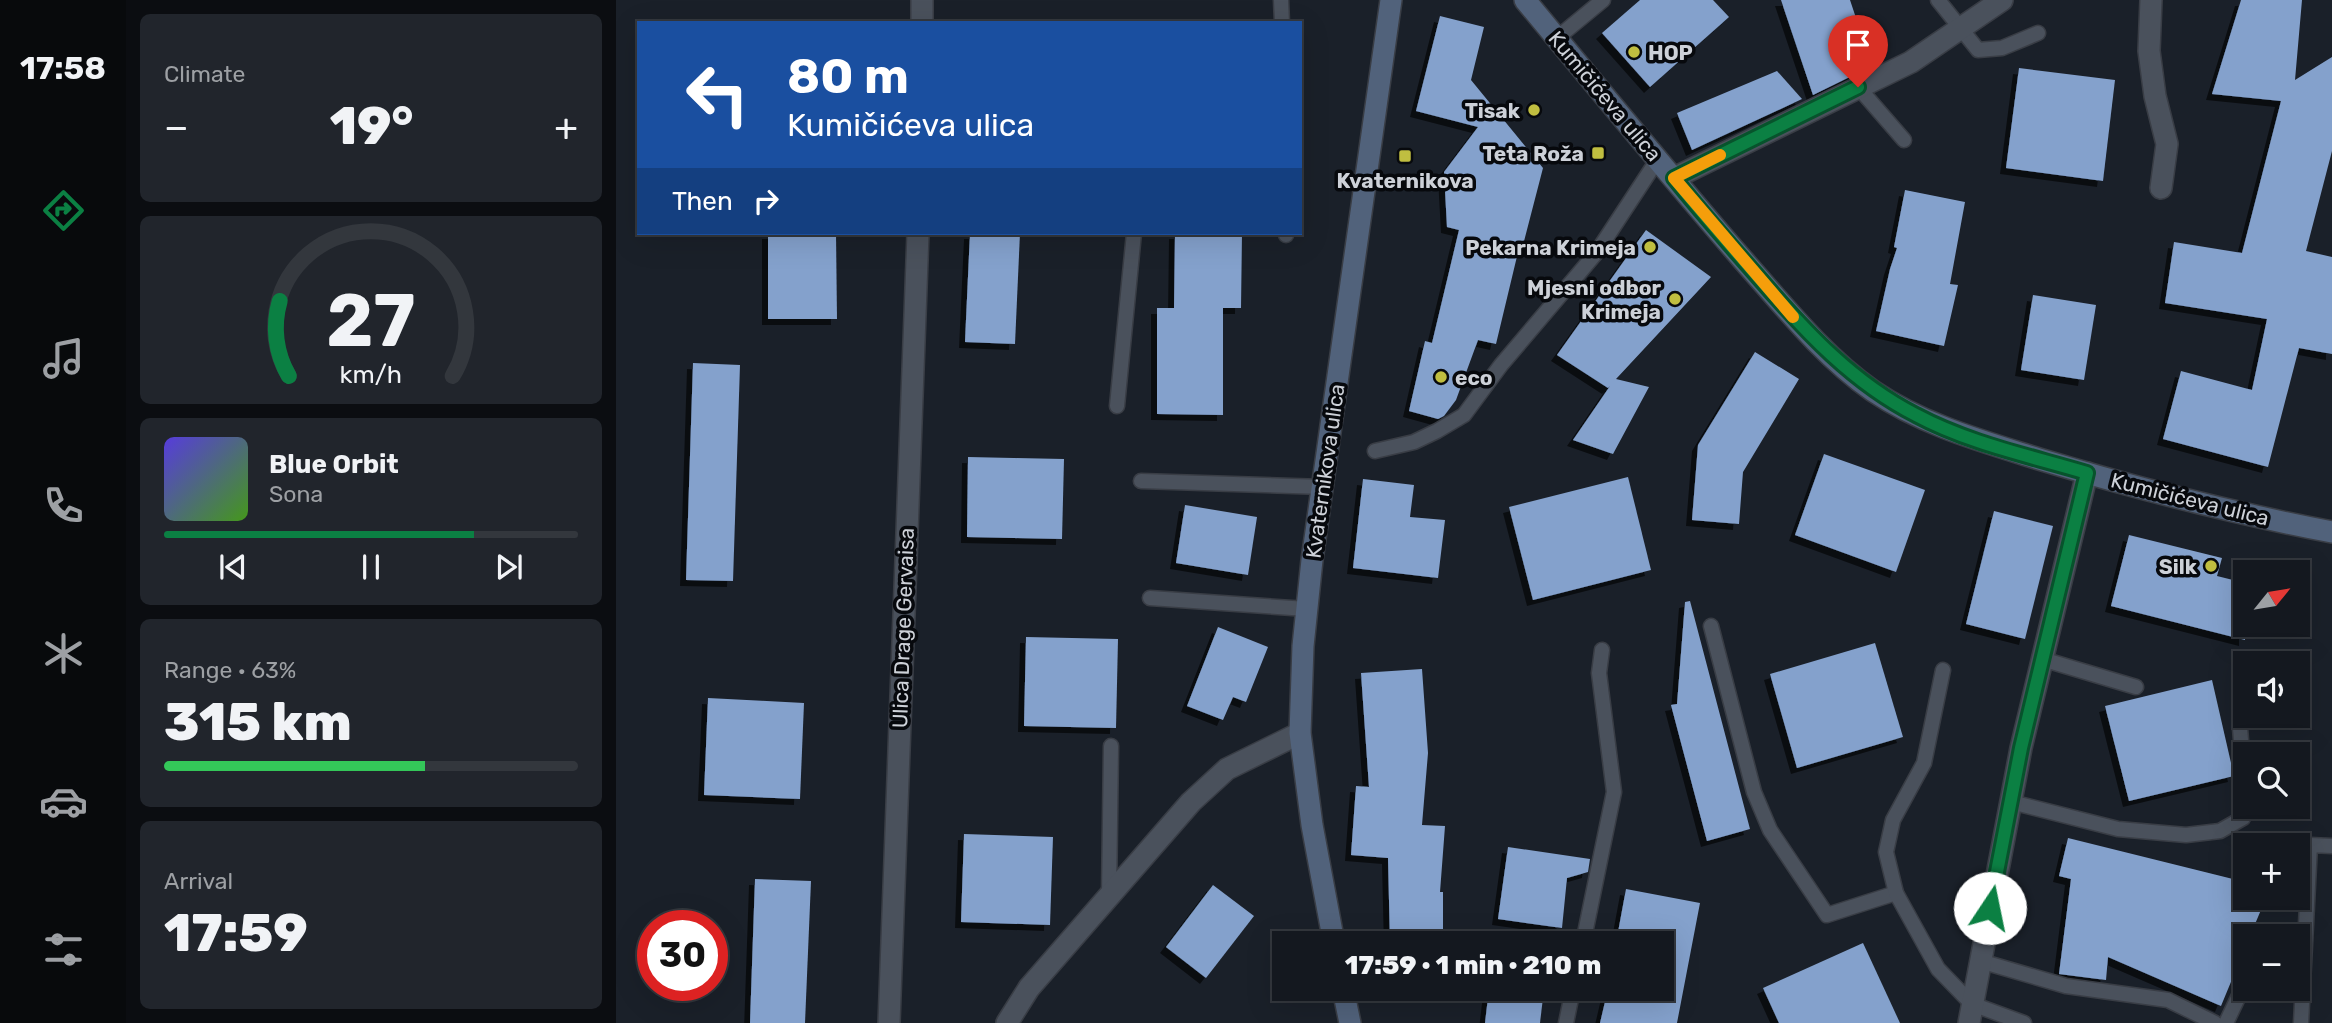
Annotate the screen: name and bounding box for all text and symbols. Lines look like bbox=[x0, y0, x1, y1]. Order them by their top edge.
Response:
pin bbox=[1828, 15, 1888, 87]
street label: Kumičićeva ulica bbox=[1543, 26, 1667, 166]
icon: arrive bbox=[1839, 26, 1877, 64]
place label: HOP bbox=[1648, 40, 1693, 65]
marker: HOP bbox=[1626, 44, 1642, 60]
text: 80 m bbox=[787, 47, 909, 105]
text: 17:58 bbox=[20, 49, 106, 87]
icon: left bbox=[672, 49, 763, 140]
text: Climate bbox=[164, 60, 245, 88]
text: 19° bbox=[330, 95, 413, 157]
place label: Tisak bbox=[1465, 98, 1521, 123]
marker: Tisak bbox=[1526, 102, 1542, 118]
text: − bbox=[164, 104, 189, 150]
text: + bbox=[554, 104, 578, 150]
text: Kumičićeva ulica bbox=[787, 106, 1034, 144]
place label: Teta Roža bbox=[1482, 141, 1584, 166]
marker: Teta Roža bbox=[1590, 145, 1606, 161]
marker: Kvaternikova bbox=[1397, 148, 1413, 164]
place label: Kvaternikova bbox=[1336, 168, 1474, 193]
icon: right bbox=[747, 182, 785, 220]
icon: directions bbox=[39, 186, 88, 235]
text: Then bbox=[672, 186, 733, 217]
place label: Pekarna Krimeja bbox=[1465, 235, 1636, 260]
marker: Pekarna Krimeja bbox=[1642, 239, 1658, 255]
place label: Mjesni odbor Krimeja bbox=[1527, 275, 1661, 324]
text: 27 bbox=[326, 278, 416, 364]
marker: Mjesni odbor Krimeja bbox=[1667, 291, 1683, 307]
icon: music bbox=[39, 334, 88, 383]
text: km/h bbox=[340, 359, 402, 388]
place label: eco bbox=[1455, 365, 1493, 390]
marker: eco bbox=[1433, 369, 1449, 385]
street label: Kvaternikova ulica bbox=[1300, 382, 1350, 560]
text: Blue Orbit bbox=[269, 449, 399, 480]
street label: Kumičićeva ulica bbox=[2108, 467, 2272, 531]
text: Sona bbox=[269, 480, 323, 508]
icon: phone bbox=[39, 481, 88, 530]
street label: Ulica Drage Gervaisa bbox=[887, 527, 919, 729]
icon: previous bbox=[214, 548, 252, 586]
icon: pause bbox=[352, 548, 390, 586]
icon: next bbox=[490, 548, 528, 586]
place label: Silk bbox=[2159, 554, 2198, 579]
marker: Silk bbox=[2203, 558, 2219, 574]
north arrow bbox=[2233, 560, 2310, 637]
map controls bbox=[2233, 560, 2310, 1001]
icon: climate bbox=[39, 629, 88, 678]
button: sound bbox=[2233, 651, 2310, 728]
text: Range · 63% bbox=[164, 656, 296, 684]
text: 315 km bbox=[164, 691, 352, 753]
button: search bbox=[2233, 742, 2310, 819]
icon: car bbox=[39, 777, 88, 826]
button: + bbox=[2233, 833, 2310, 910]
text: Arrival bbox=[164, 867, 233, 895]
position arrow bbox=[1953, 871, 2027, 945]
text: 17:59 bbox=[164, 902, 308, 964]
speed limit sign: 30 bbox=[637, 910, 728, 1001]
button: − bbox=[2233, 924, 2310, 1001]
icon: filters bbox=[39, 925, 88, 974]
text: 17:59 · 1 min · 210 m bbox=[1345, 950, 1601, 981]

